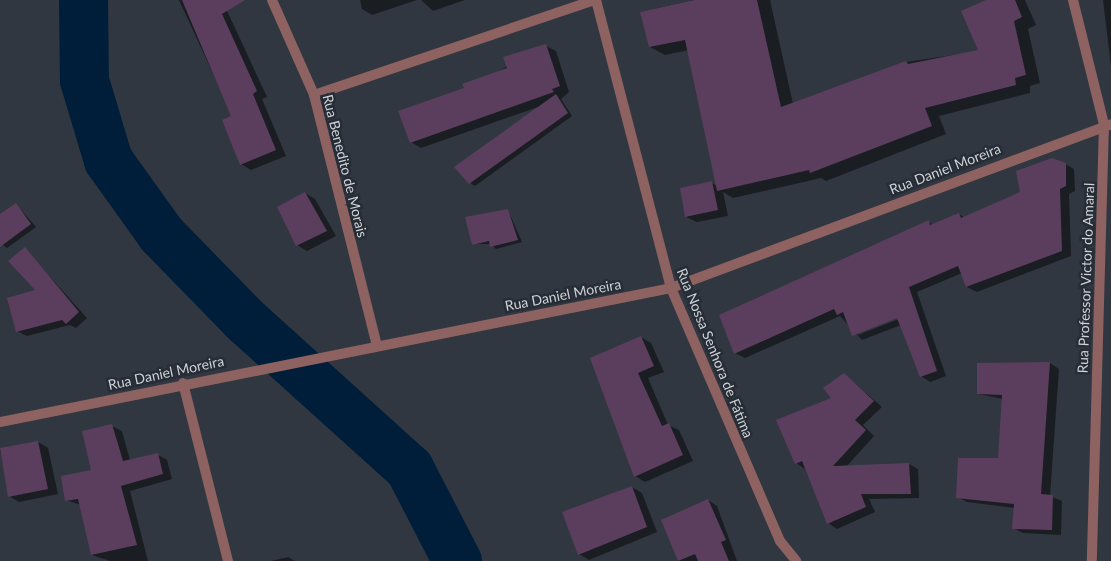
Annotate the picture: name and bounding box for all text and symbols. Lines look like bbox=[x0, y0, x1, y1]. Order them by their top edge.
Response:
street label: Rua Benedito de Morais bbox=[319, 93, 371, 239]
street label: Rua Daniel Moreira bbox=[887, 140, 1003, 198]
street label: Rua Professor Victor do Amaral bbox=[1074, 182, 1098, 374]
street label: Rua Nossa Senhora de Fátima bbox=[673, 266, 757, 440]
street label: Rua Daniel Moreira bbox=[504, 276, 622, 314]
street label: Rua Daniel Moreira bbox=[107, 353, 225, 393]

